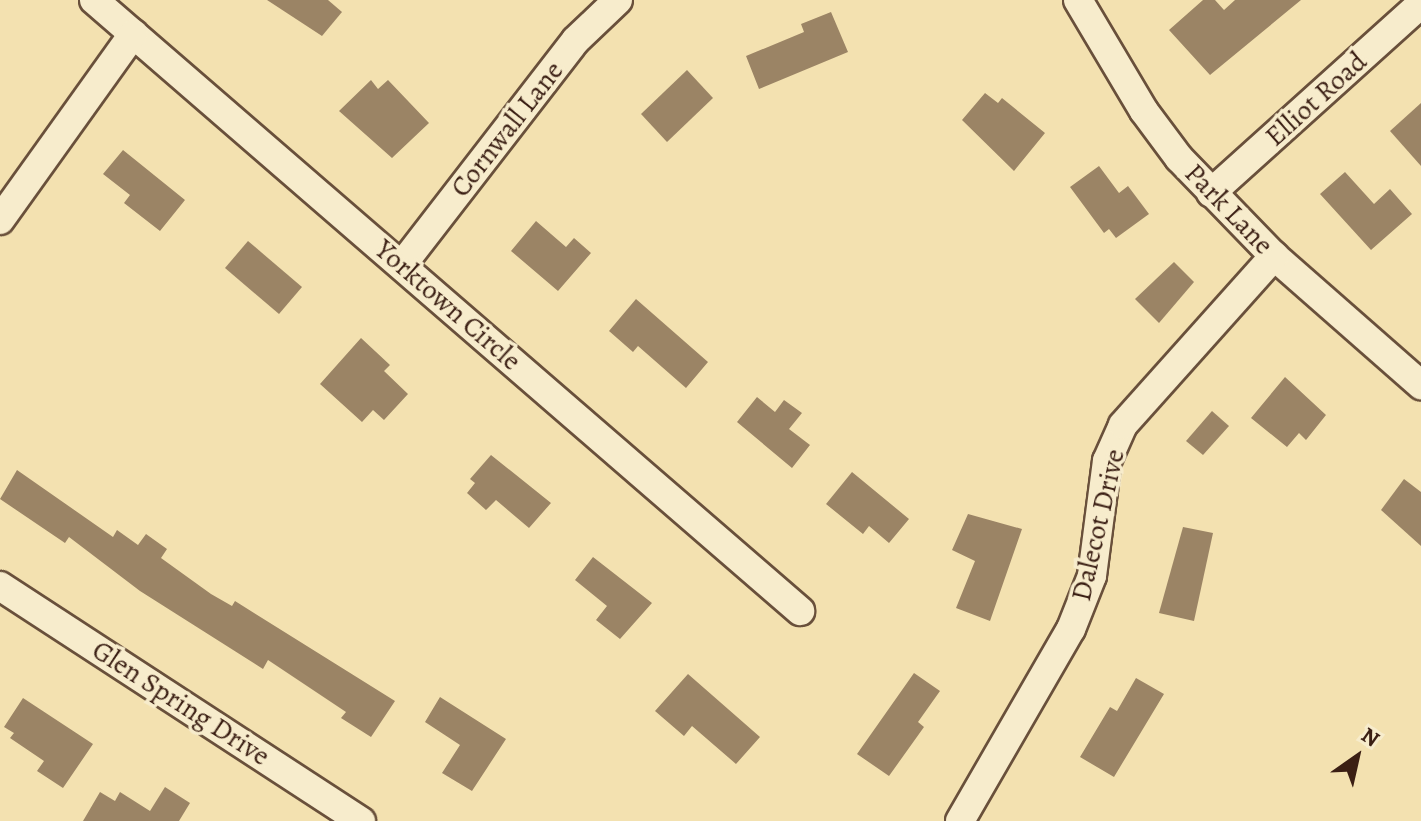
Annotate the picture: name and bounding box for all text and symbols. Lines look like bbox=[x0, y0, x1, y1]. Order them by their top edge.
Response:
street label: Elliot Road bbox=[1258, 45, 1374, 153]
street label: Cornwall Lane bbox=[444, 54, 570, 204]
street label: Park Lane bbox=[1178, 157, 1280, 261]
street label: Yorktown Circle bbox=[368, 232, 528, 378]
street label: Dalecot Drive bbox=[1064, 446, 1132, 604]
street label: Glen Spring Drive bbox=[86, 633, 276, 773]
north arrow bbox=[1317, 717, 1397, 797]
text: N bbox=[1355, 720, 1385, 754]

